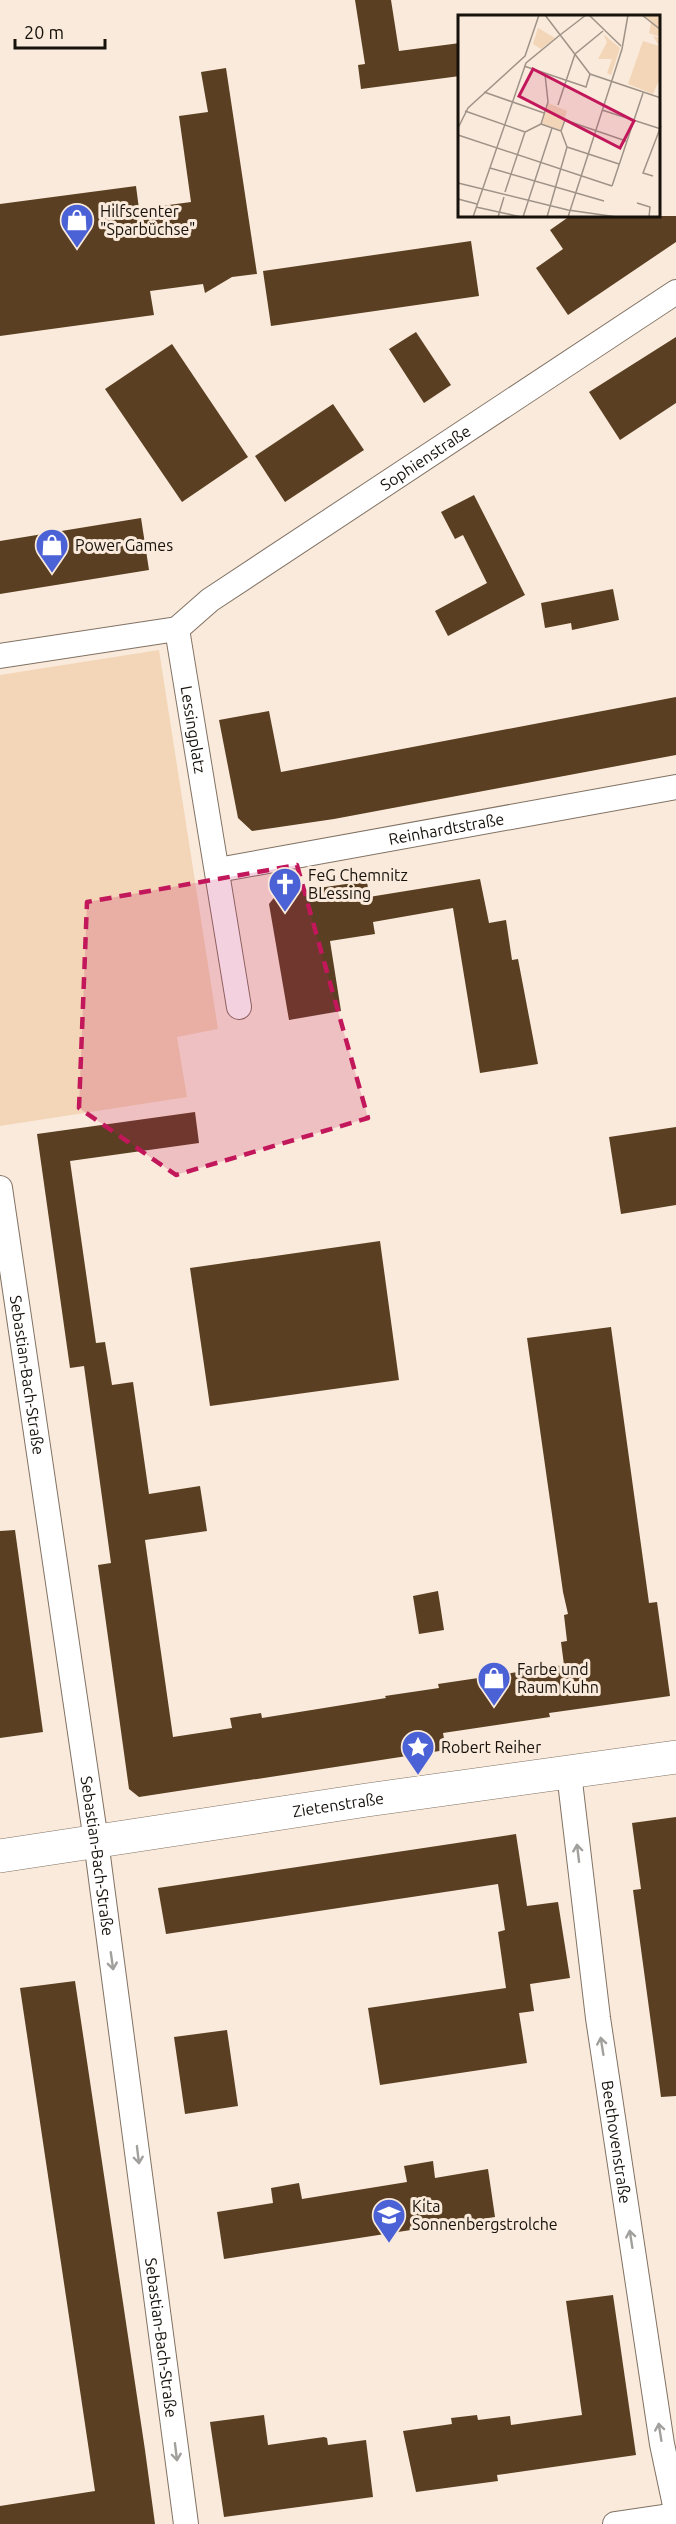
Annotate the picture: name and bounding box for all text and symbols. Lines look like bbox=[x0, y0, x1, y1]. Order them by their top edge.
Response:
scale bar bbox=[15, 12, 105, 50]
inset map bbox=[458, 15, 661, 218]
text: 20 m bbox=[24, 22, 64, 42]
shop icon: Hilfscenter "Sparbüchse" bbox=[59, 202, 95, 249]
place label: Hilfscenter "Sparbüchse" bbox=[100, 202, 195, 238]
street label: Sophienstraße bbox=[377, 421, 474, 494]
shop icon: Power Games bbox=[34, 527, 70, 574]
place label: Power Games bbox=[75, 536, 173, 554]
street label: Lessingplatz bbox=[177, 684, 210, 775]
street label: Reinhardtstraße bbox=[387, 809, 505, 848]
church icon: FeG Chemnitz BLessing bbox=[267, 866, 303, 913]
place label: FeG Chemnitz BLessing bbox=[308, 866, 408, 902]
street label: Sebastian-Bach-Straße bbox=[7, 1294, 48, 1456]
shop icon: Farbe und Raum Kuhn bbox=[476, 1660, 512, 1707]
place label: Farbe und Raum Kuhn bbox=[517, 1660, 599, 1696]
place icon: Robert Reiher bbox=[400, 1729, 436, 1776]
place label: Robert Reiher bbox=[441, 1738, 541, 1756]
street label: Sebastian-Bach-Straße bbox=[78, 1775, 117, 1937]
street label: Zietenstraße bbox=[291, 1789, 385, 1820]
one-way arrow bbox=[572, 1843, 583, 1863]
one-way arrow bbox=[107, 1951, 118, 1971]
one-way arrow bbox=[597, 2037, 608, 2057]
street label: Beethovenstraße bbox=[598, 2079, 635, 2205]
one-way arrow bbox=[132, 2144, 143, 2164]
school or university icon: Kita Sonnenbergstrolche bbox=[371, 2197, 407, 2244]
place label: Kita Sonnenbergstrolche bbox=[412, 2197, 558, 2233]
one-way arrow bbox=[626, 2230, 637, 2249]
street label: Sebastian-Bach-Straße bbox=[142, 2257, 181, 2419]
one-way arrow bbox=[655, 2423, 666, 2442]
one-way arrow bbox=[171, 2442, 182, 2462]

